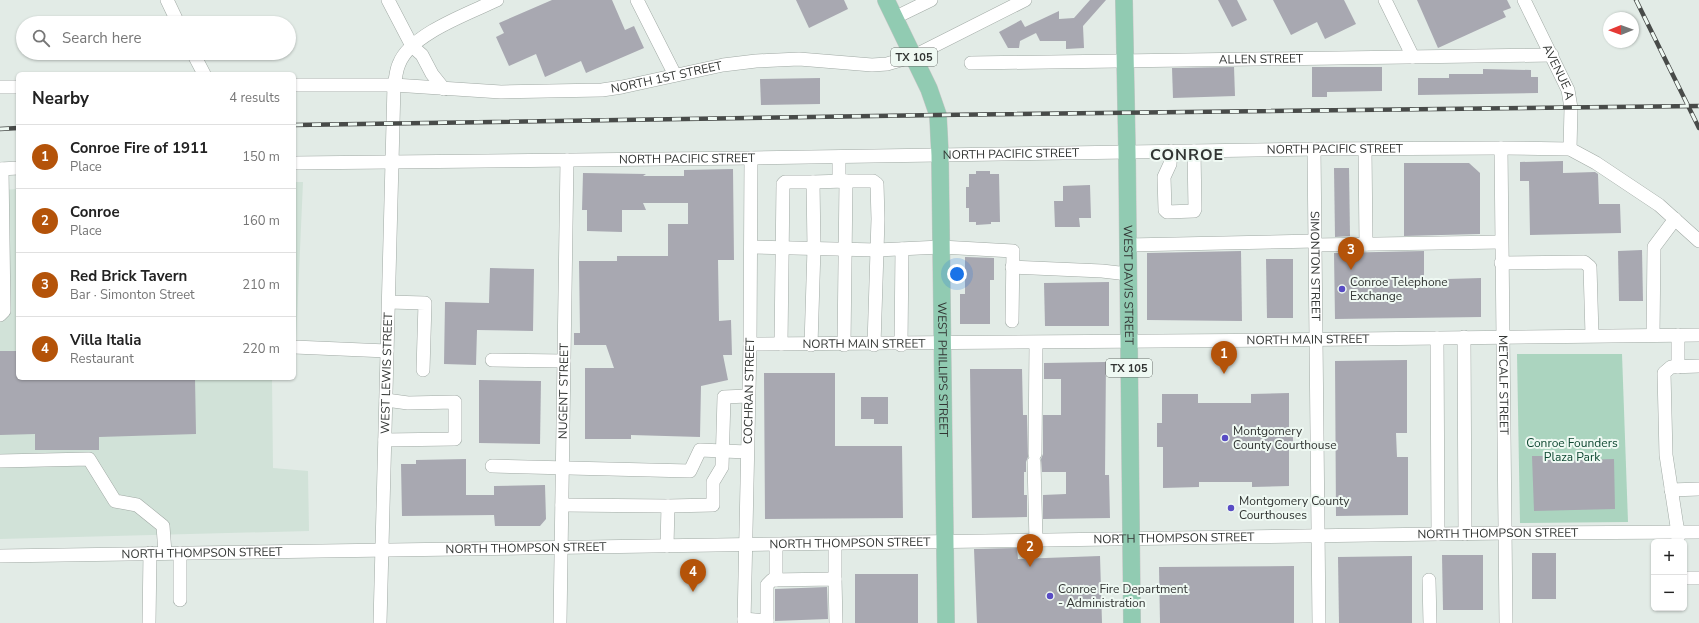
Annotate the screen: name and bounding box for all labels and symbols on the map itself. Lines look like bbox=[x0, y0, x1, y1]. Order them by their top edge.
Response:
north arrow bbox=[1603, 12, 1639, 48]
street label: AVENUE A bbox=[1539, 41, 1578, 101]
road number: TX 105 bbox=[891, 48, 937, 66]
street label: ALLEN STREET bbox=[1219, 50, 1304, 68]
street label: NORTH 1ST STREET bbox=[610, 57, 724, 97]
street label: NORTH PACIFIC STREET bbox=[1267, 141, 1404, 158]
district label: CONROE bbox=[1150, 144, 1224, 166]
street label: NORTH PACIFIC STREET bbox=[943, 145, 1080, 163]
street label: NORTH PACIFIC STREET bbox=[619, 150, 756, 167]
street label: SIMONTON STREET bbox=[1307, 211, 1324, 322]
street label: WEST DAVIS STREET bbox=[1120, 225, 1137, 346]
pin: 3 bbox=[1338, 237, 1364, 270]
your location bbox=[947, 264, 967, 284]
place label: Conroe Telephone Exchange bbox=[1350, 274, 1448, 304]
marker: Conroe Telephone Exchange bbox=[1337, 284, 1347, 294]
street label: WEST PHILLIPS STREET bbox=[934, 302, 952, 438]
street label: WEST LEWIS STREET bbox=[377, 311, 396, 434]
street label: NORTH MAIN STREET bbox=[1246, 331, 1370, 348]
street label: NORTH MAIN STREET bbox=[802, 335, 926, 352]
street label: METCALF STREET bbox=[1495, 335, 1512, 436]
street label: COCHRAN STREET bbox=[740, 337, 758, 444]
pin: 1 bbox=[1211, 341, 1237, 374]
street label: NUGENT STREET bbox=[555, 342, 572, 439]
road number: TX 105 bbox=[1106, 359, 1152, 377]
place label: Montgomery County Courthouse bbox=[1233, 423, 1337, 453]
marker: Montgomery County Courthouse bbox=[1220, 433, 1230, 443]
park label: Conroe Founders Plaza Park bbox=[1526, 435, 1618, 465]
place label: Montgomery County Courthouses bbox=[1239, 493, 1350, 523]
marker: Montgomery County Courthouses bbox=[1226, 503, 1236, 513]
street label: NORTH THOMPSON STREET bbox=[1417, 525, 1579, 542]
street label: NORTH THOMPSON STREET bbox=[1093, 529, 1255, 547]
street label: NORTH THOMPSON STREET bbox=[769, 534, 931, 552]
pin: 2 bbox=[1017, 534, 1043, 567]
street label: NORTH THOMPSON STREET bbox=[445, 539, 607, 557]
street label: NORTH THOMPSON STREET bbox=[121, 544, 283, 562]
pin: 4 bbox=[680, 559, 706, 592]
place label: Conroe Fire Department - Administration bbox=[1058, 581, 1188, 611]
marker: Conroe Fire Department - Administration bbox=[1045, 591, 1055, 601]

